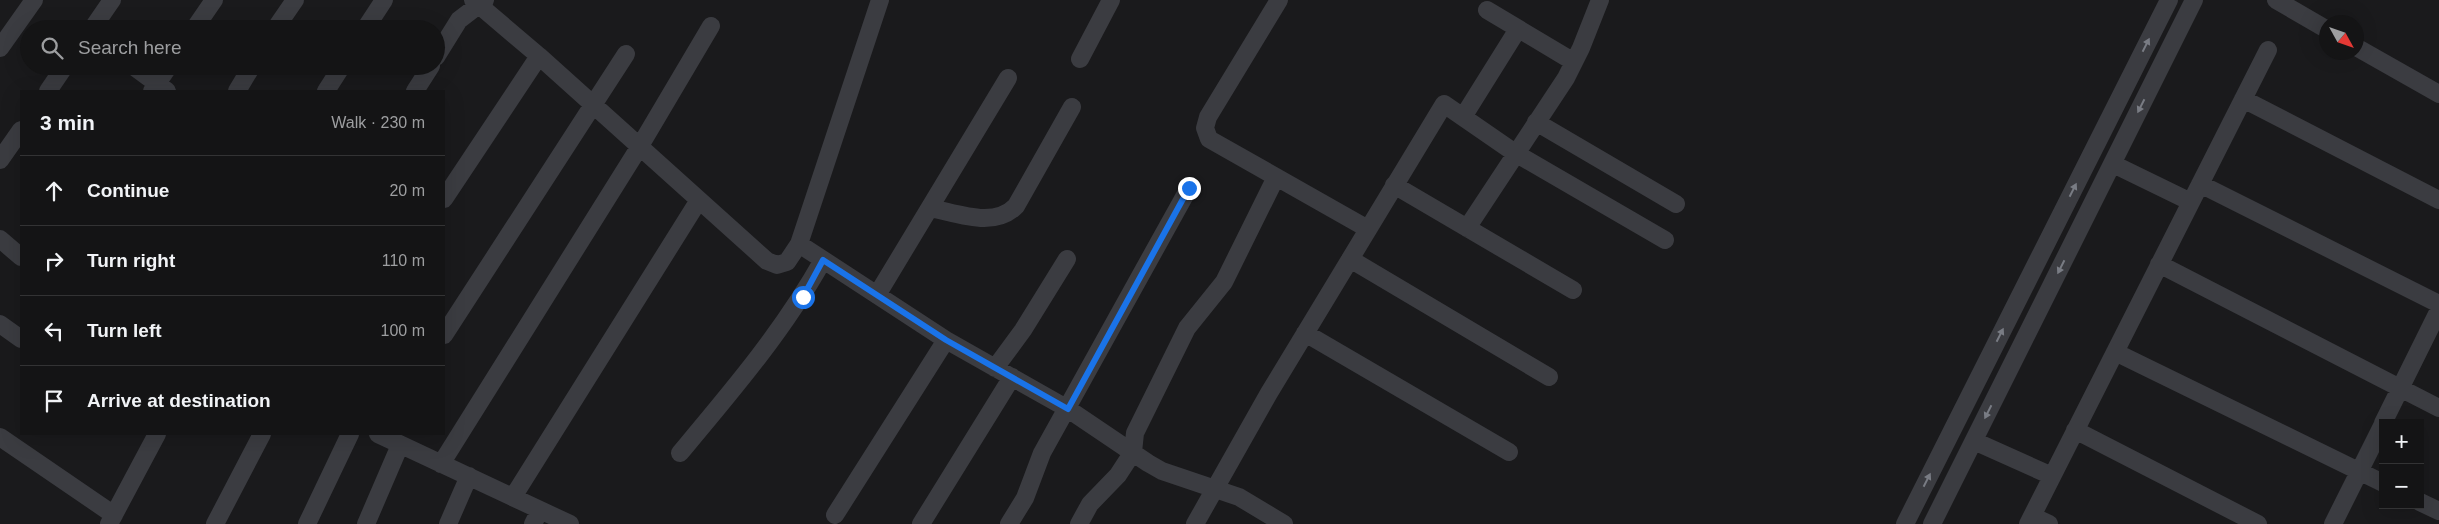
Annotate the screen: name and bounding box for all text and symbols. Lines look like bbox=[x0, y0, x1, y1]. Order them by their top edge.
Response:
north arrow bbox=[2319, 15, 2364, 60]
search box bbox=[20, 20, 445, 75]
icon: search bbox=[38, 34, 66, 62]
text: Search here bbox=[78, 37, 182, 58]
one-way arrow bbox=[2142, 38, 2150, 52]
one-way arrow bbox=[2137, 99, 2145, 113]
text: 3 min bbox=[40, 111, 95, 134]
text: Walk · 230 m bbox=[331, 114, 425, 131]
icon: ahead bbox=[40, 177, 68, 205]
route end bbox=[1178, 177, 1201, 200]
text: Continue bbox=[87, 180, 169, 201]
text: 20 m bbox=[389, 182, 425, 199]
one-way arrow bbox=[2069, 183, 2077, 197]
icon: right bbox=[40, 247, 68, 275]
text: Turn right bbox=[87, 250, 175, 271]
text: 110 m bbox=[382, 252, 425, 269]
one-way arrow bbox=[2057, 260, 2065, 274]
route start bbox=[792, 286, 815, 309]
icon: left bbox=[40, 317, 68, 345]
text: Turn left bbox=[87, 320, 162, 341]
text: 100 m bbox=[381, 322, 425, 339]
one-way arrow bbox=[1996, 328, 2004, 343]
icon: arrive bbox=[40, 387, 68, 415]
text: Arrive at destination bbox=[87, 390, 271, 411]
one-way arrow bbox=[1984, 405, 1992, 420]
map controls bbox=[2379, 419, 2424, 509]
button: + bbox=[2379, 419, 2424, 464]
button: − bbox=[2379, 464, 2424, 509]
one-way arrow bbox=[1923, 473, 1931, 488]

